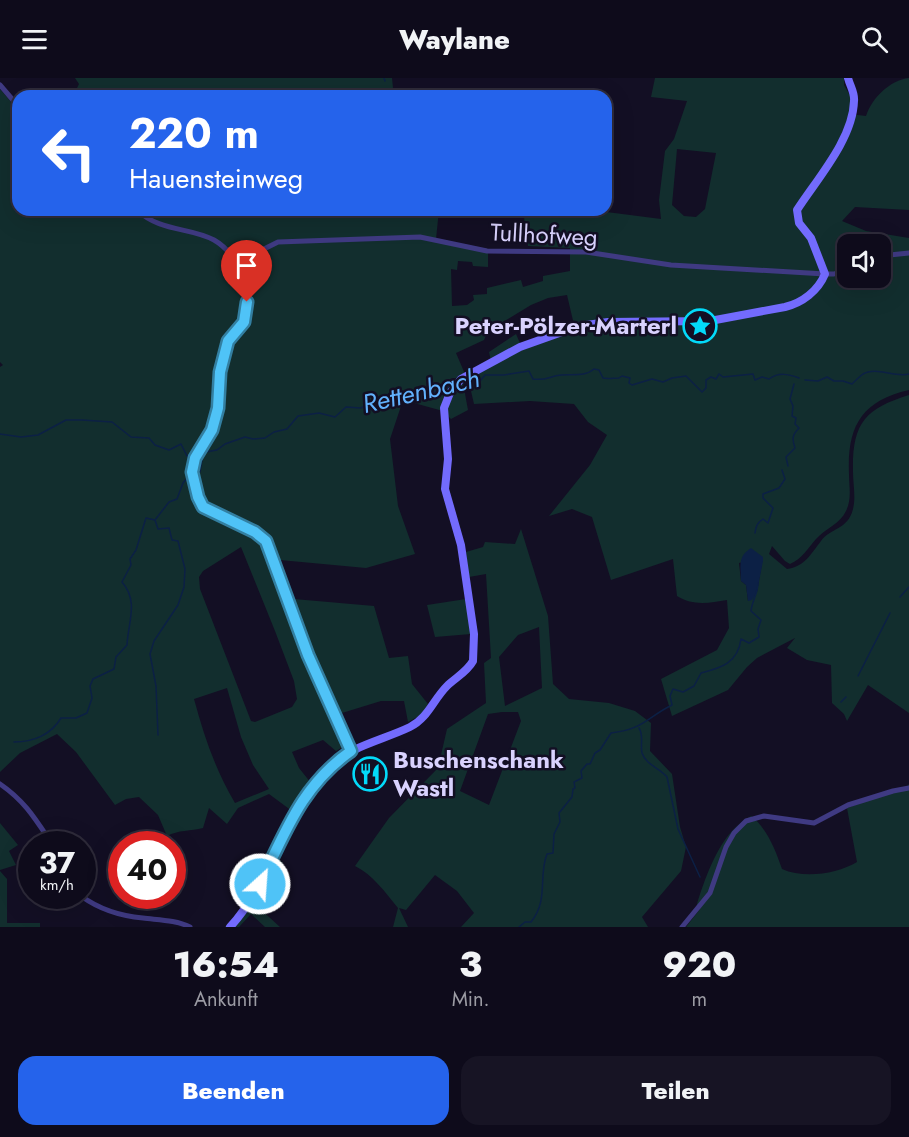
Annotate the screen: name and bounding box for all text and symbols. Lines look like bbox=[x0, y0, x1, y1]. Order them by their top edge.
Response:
text: Waylane bbox=[399, 20, 510, 59]
icon: menu bbox=[18, 23, 51, 56]
icon: search bbox=[858, 23, 891, 56]
text: 220 m bbox=[129, 103, 259, 164]
icon: left bbox=[30, 114, 108, 192]
text: Hauensteinweg bbox=[129, 159, 303, 198]
street label: Tullhofweg bbox=[489, 214, 599, 255]
map controls bbox=[837, 234, 891, 288]
button: sound bbox=[837, 234, 891, 288]
pin bbox=[221, 240, 272, 302]
icon: arrive bbox=[230, 249, 263, 282]
place label: Peter-Pölzer-Marterl bbox=[455, 308, 677, 343]
place icon: Peter-Pölzer-Marterl bbox=[682, 308, 718, 344]
water label: Rettenbach bbox=[358, 359, 484, 423]
place label: Buschenschank Wastl bbox=[393, 742, 564, 805]
restaurant icon: Buschenschank Wastl bbox=[352, 756, 388, 792]
speed limit sign: 40 bbox=[108, 831, 186, 909]
text: 37 bbox=[39, 841, 75, 884]
position arrow bbox=[228, 852, 292, 916]
text: km/h bbox=[40, 874, 74, 896]
text: 16:54 bbox=[173, 938, 279, 990]
text: 3 bbox=[459, 938, 482, 990]
text: 920 bbox=[662, 938, 736, 990]
text: Ankunft bbox=[194, 985, 258, 1014]
text: Min. bbox=[452, 985, 490, 1014]
text: m bbox=[691, 985, 707, 1014]
button: Beenden bbox=[18, 1056, 449, 1125]
button: Teilen bbox=[461, 1056, 891, 1125]

